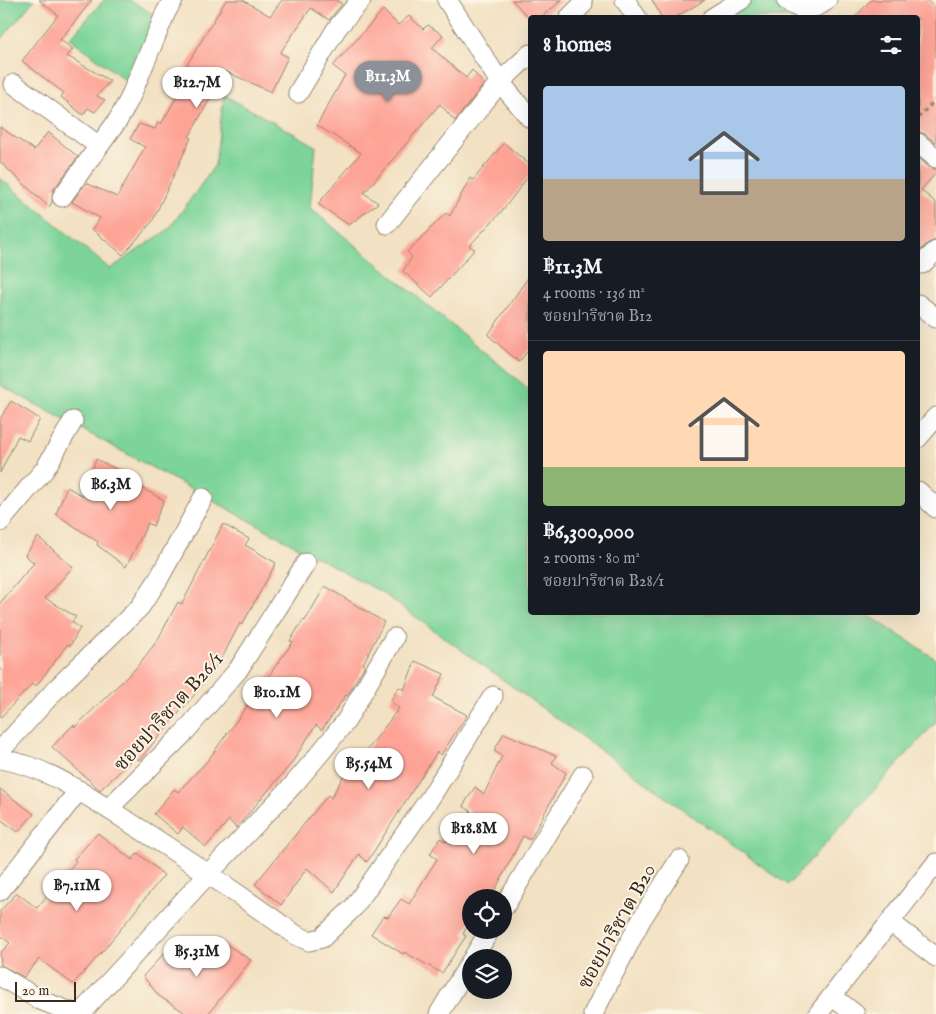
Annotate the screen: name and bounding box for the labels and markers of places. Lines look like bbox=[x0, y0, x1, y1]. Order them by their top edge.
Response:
pin: ฿11.3M bbox=[347, 61, 429, 103]
pin: ฿12.7M bbox=[156, 66, 238, 109]
pin: ฿6.3M bbox=[76, 468, 146, 511]
pin: ฿10.1M bbox=[236, 676, 318, 719]
pin: ฿5.54M bbox=[328, 748, 410, 790]
pin: ฿18.8M bbox=[433, 812, 515, 855]
pin: ฿7.11M bbox=[36, 870, 118, 912]
pin: ฿5.31M bbox=[156, 936, 238, 978]

